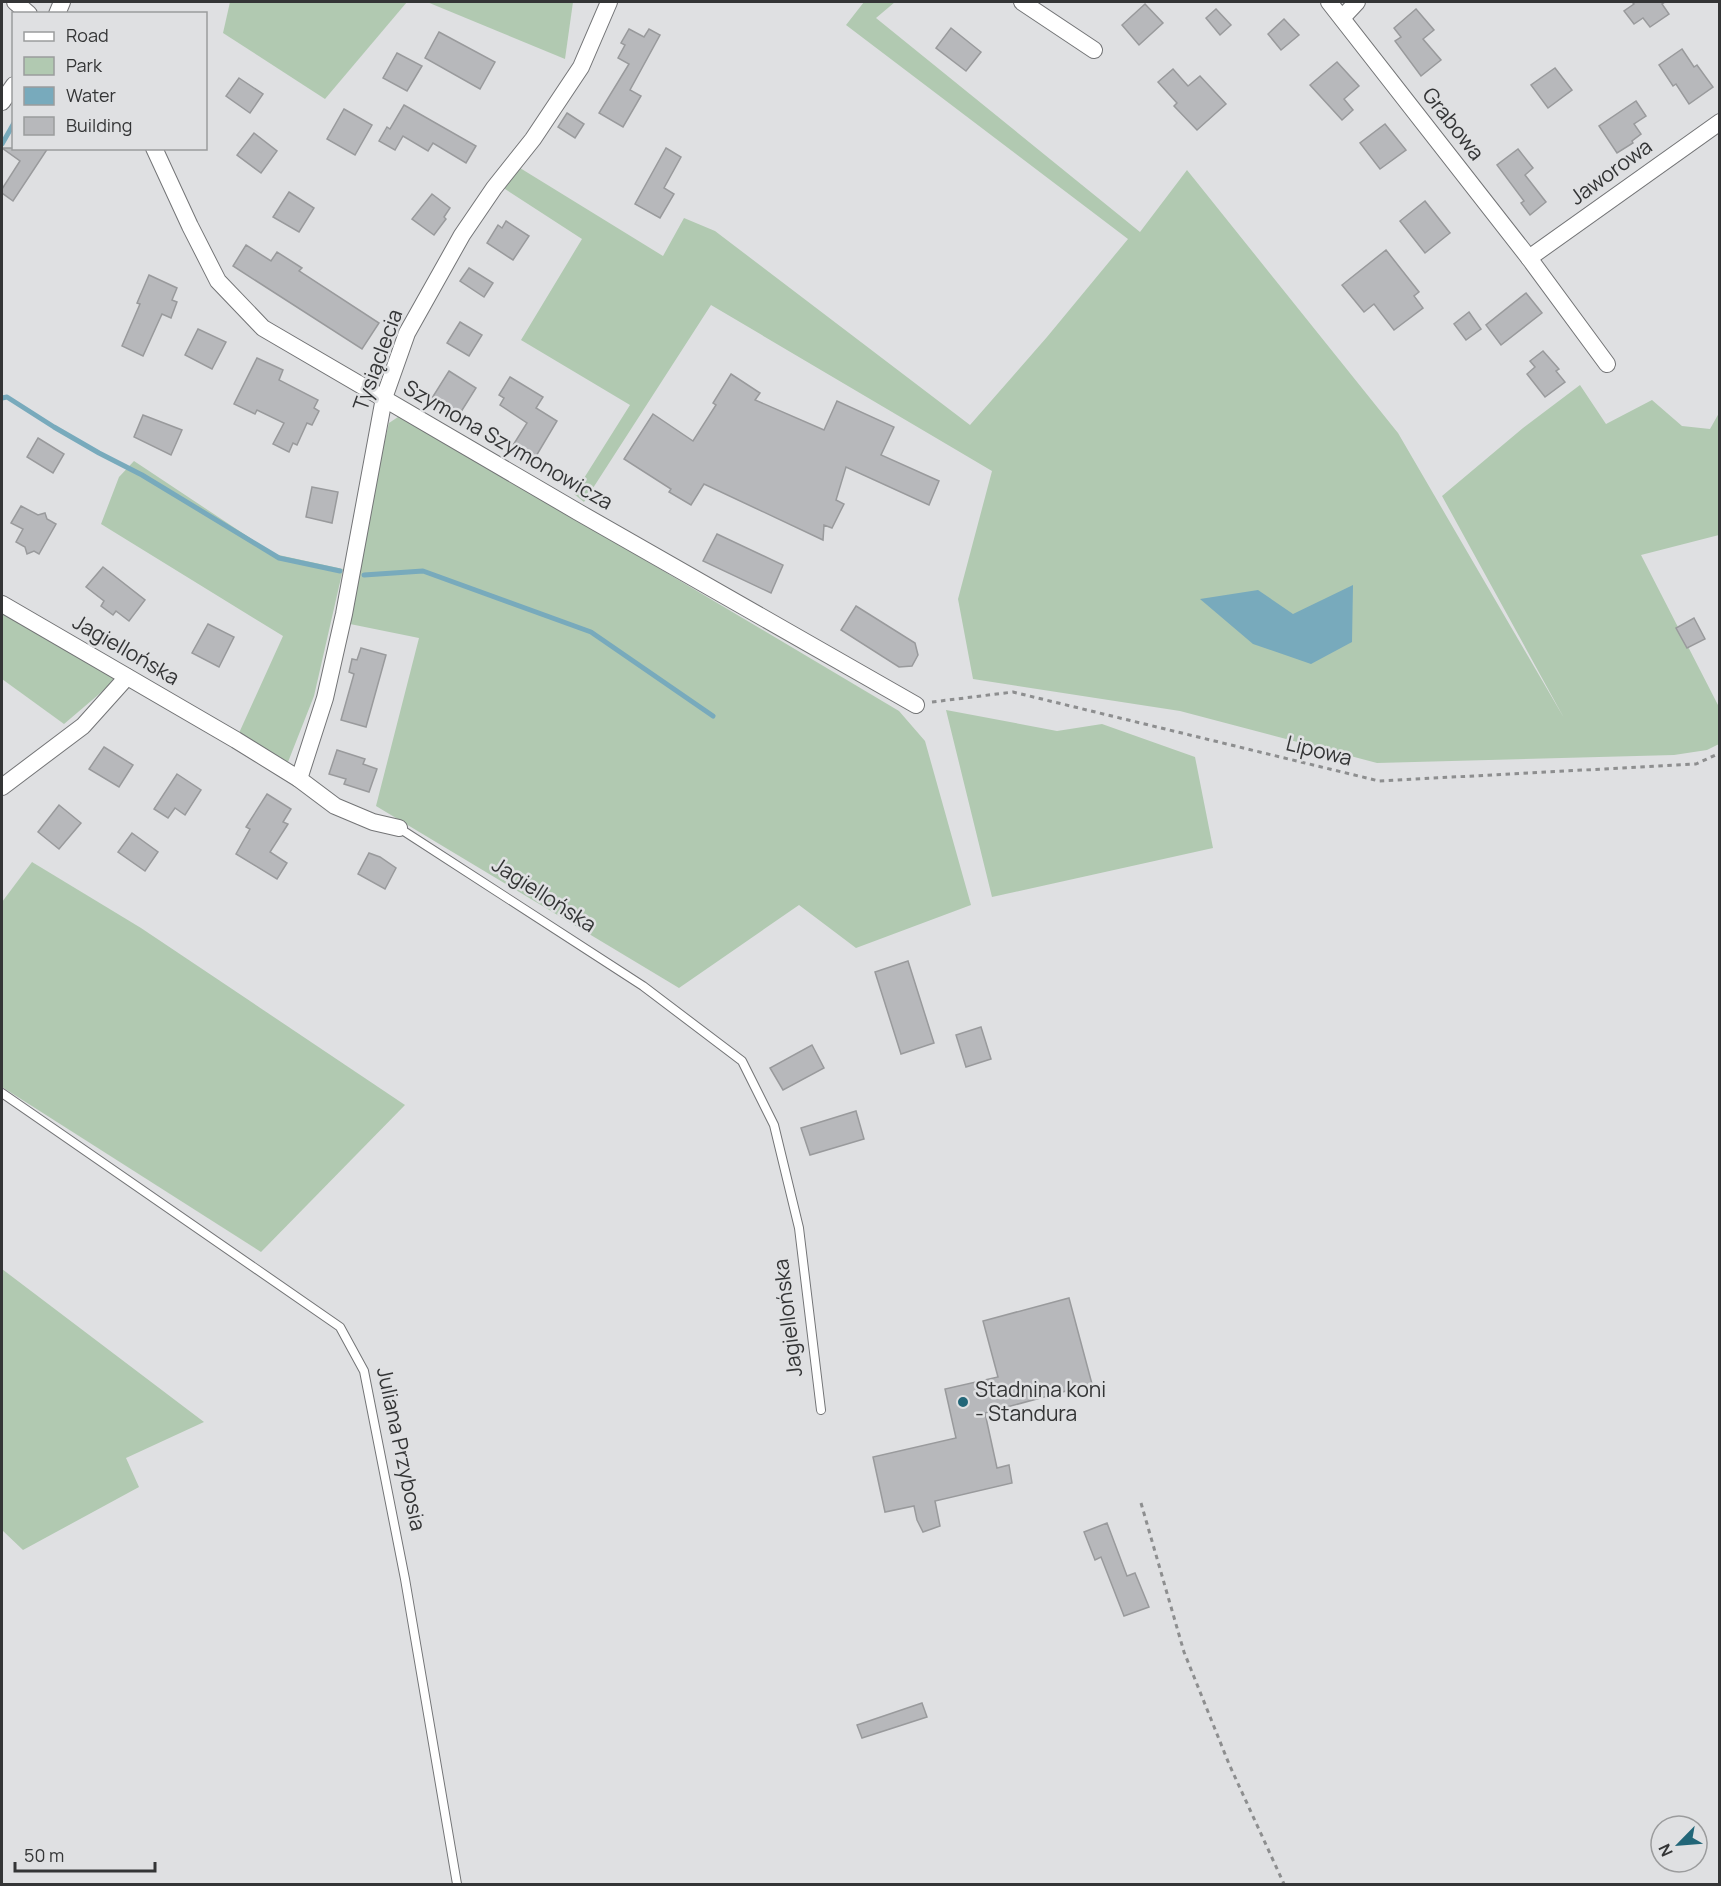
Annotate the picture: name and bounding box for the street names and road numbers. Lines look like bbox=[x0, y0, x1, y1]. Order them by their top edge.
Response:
street label: Grabowa bbox=[1417, 81, 1491, 166]
street label: Jaworowa bbox=[1564, 132, 1657, 211]
street label: Tysiąclecia bbox=[346, 305, 408, 414]
street label: Szymona Szymonowicza bbox=[399, 373, 618, 516]
street label: Jagiellońska bbox=[68, 607, 185, 691]
street label: Lipowa bbox=[1283, 728, 1355, 772]
street label: Jagiellońska bbox=[487, 850, 602, 938]
street label: Jagiellońska bbox=[766, 1257, 808, 1379]
street label: Juliana Przybosia bbox=[371, 1364, 433, 1533]

